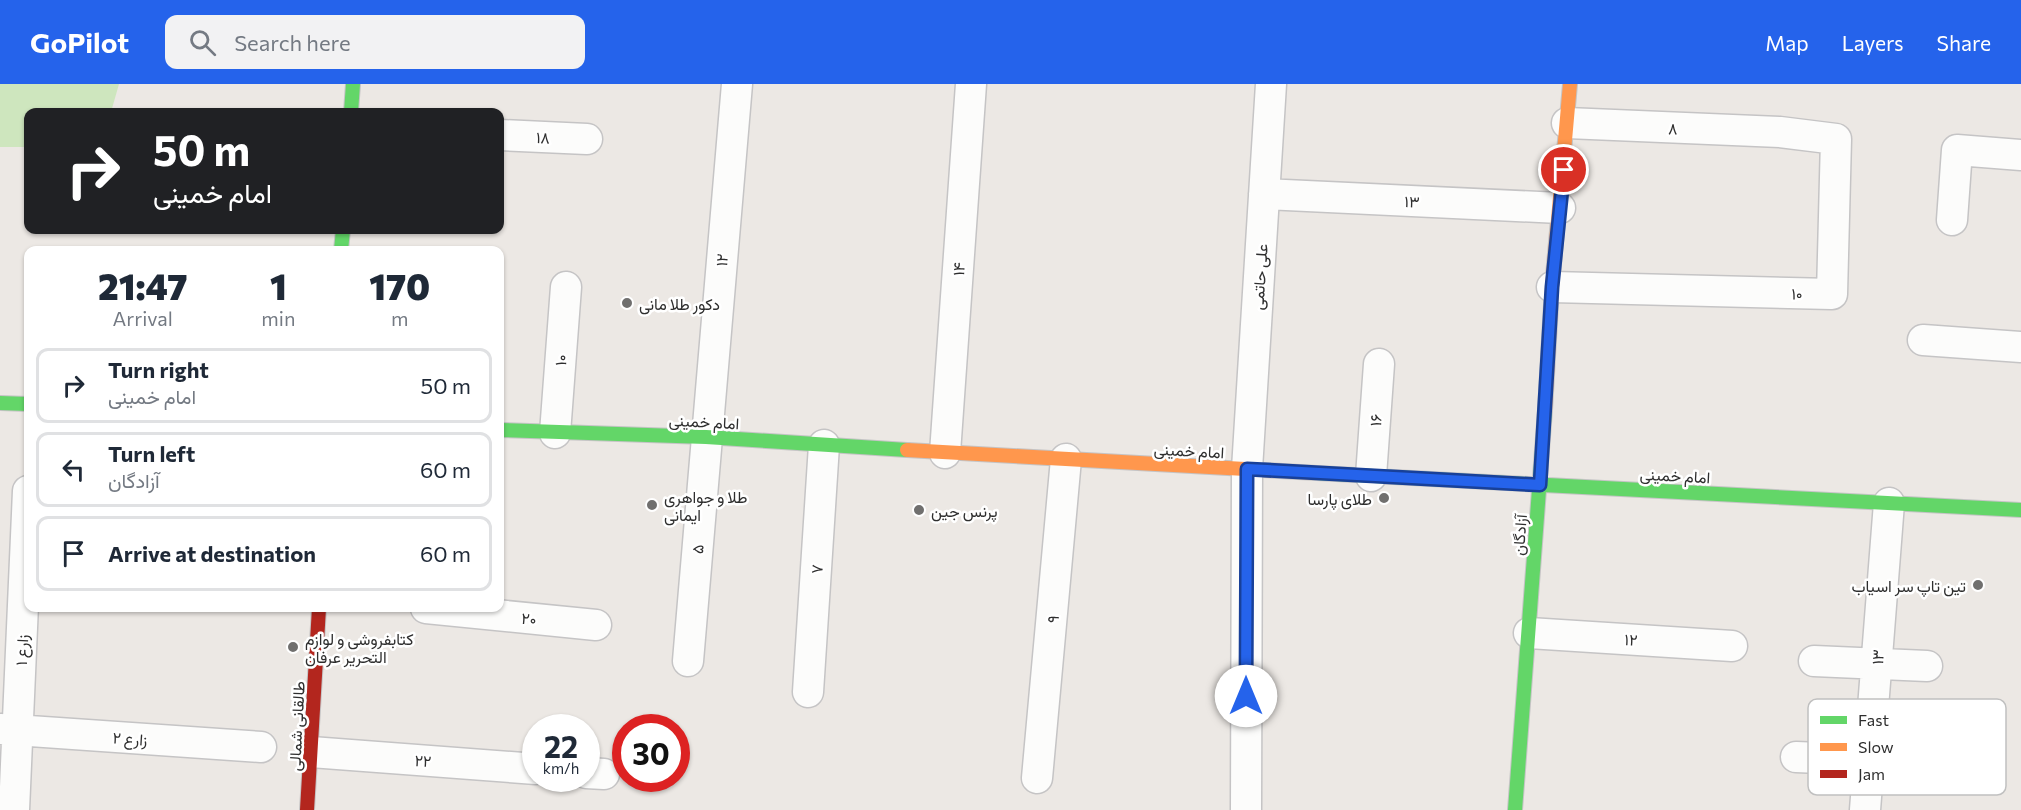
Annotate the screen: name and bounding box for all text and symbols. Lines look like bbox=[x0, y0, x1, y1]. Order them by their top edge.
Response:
search box bbox=[165, 15, 585, 69]
text: GoPilot bbox=[30, 25, 129, 59]
icon: search bbox=[186, 26, 219, 59]
text: Search here bbox=[234, 29, 351, 56]
text: Map bbox=[1765, 30, 1809, 55]
text: Layers bbox=[1842, 30, 1904, 55]
text: Share bbox=[1937, 30, 1991, 55]
street label: ۸ bbox=[1668, 118, 1678, 138]
text: 50 m bbox=[153, 123, 250, 175]
street label: ۱۸ bbox=[535, 127, 551, 147]
icon: right bbox=[54, 132, 132, 210]
pin bbox=[1538, 144, 1589, 195]
icon: arrive bbox=[1547, 153, 1580, 186]
text: امام خمینی bbox=[153, 176, 272, 209]
street label: ۱۳ bbox=[1404, 191, 1420, 211]
street label: علی حاتمی bbox=[1247, 243, 1273, 311]
street label: ۱۲ bbox=[711, 253, 731, 267]
street label: ۱۴ bbox=[948, 261, 968, 277]
text: 21:47 bbox=[98, 263, 187, 307]
text: 1 bbox=[270, 263, 287, 307]
text: 170 bbox=[369, 263, 430, 307]
street label: ۱۰ bbox=[1791, 283, 1803, 303]
place label: دکور طلا مانی bbox=[639, 294, 720, 315]
marker: دکور طلا مانی bbox=[620, 296, 634, 310]
text: Arrival bbox=[112, 306, 173, 330]
text: min bbox=[261, 306, 295, 330]
text: m bbox=[391, 306, 408, 330]
street label: ۱۰ bbox=[550, 354, 570, 366]
text: Turn right bbox=[108, 356, 209, 383]
icon: right bbox=[57, 369, 90, 402]
text: 50 m bbox=[421, 372, 471, 399]
text: امام خمینی bbox=[108, 384, 196, 408]
street label: امام خمینی bbox=[668, 410, 740, 434]
street label: ۱۶ bbox=[1365, 413, 1385, 427]
street label: امام خمینی bbox=[1153, 439, 1225, 463]
text: Turn left bbox=[108, 440, 195, 467]
icon: left bbox=[57, 453, 90, 486]
text: 60 m bbox=[420, 456, 471, 483]
street label: امام خمینی bbox=[1639, 464, 1711, 488]
text: آزادگان bbox=[108, 468, 160, 492]
place label: طلا و جواهری ایمانی bbox=[664, 487, 747, 526]
place label: طلای پارسا bbox=[1307, 489, 1372, 511]
marker: طلای پارسا bbox=[1377, 491, 1391, 505]
marker: طلا و جواهری ایمانی bbox=[645, 498, 659, 512]
place label: پرنس جین bbox=[931, 501, 998, 523]
marker: پرنس جین bbox=[912, 503, 926, 517]
street label: آزادگان bbox=[1508, 512, 1532, 556]
icon: arrive bbox=[57, 537, 90, 570]
text: Arrive at destination bbox=[108, 540, 316, 567]
text: 60 m bbox=[420, 540, 471, 567]
street label: ۵ bbox=[687, 543, 707, 555]
street label: ۷ bbox=[806, 564, 826, 574]
place label: تین تاپ سر اسیاب bbox=[1851, 576, 1966, 598]
marker: تین تاپ سر اسیاب bbox=[1971, 578, 1985, 592]
street label: ۲۰ bbox=[520, 608, 538, 628]
street label: ۹ bbox=[1042, 614, 1062, 624]
place label: کتابفروشی و لوازم التحریر عرفان bbox=[305, 629, 414, 668]
street label: ۱۲ bbox=[1624, 629, 1638, 649]
street label: زارع ۱ bbox=[11, 634, 34, 666]
marker: کتابفروشی و لوازم التحریر عرفان bbox=[286, 640, 300, 654]
street label: ۱۳ bbox=[1867, 649, 1887, 665]
position arrow bbox=[1214, 664, 1278, 728]
street label: طالقانی شمالی bbox=[284, 680, 310, 772]
legend bbox=[1808, 699, 2006, 795]
text: Fast bbox=[1858, 710, 1889, 729]
speed limit sign: 30 bbox=[612, 714, 690, 792]
street label: زارع ۲ bbox=[112, 727, 148, 752]
text: 22 bbox=[544, 727, 578, 764]
text: Slow bbox=[1858, 737, 1894, 756]
street label: ۲۲ bbox=[414, 750, 432, 770]
text: km/h bbox=[543, 759, 579, 777]
text: Jam bbox=[1858, 764, 1885, 783]

